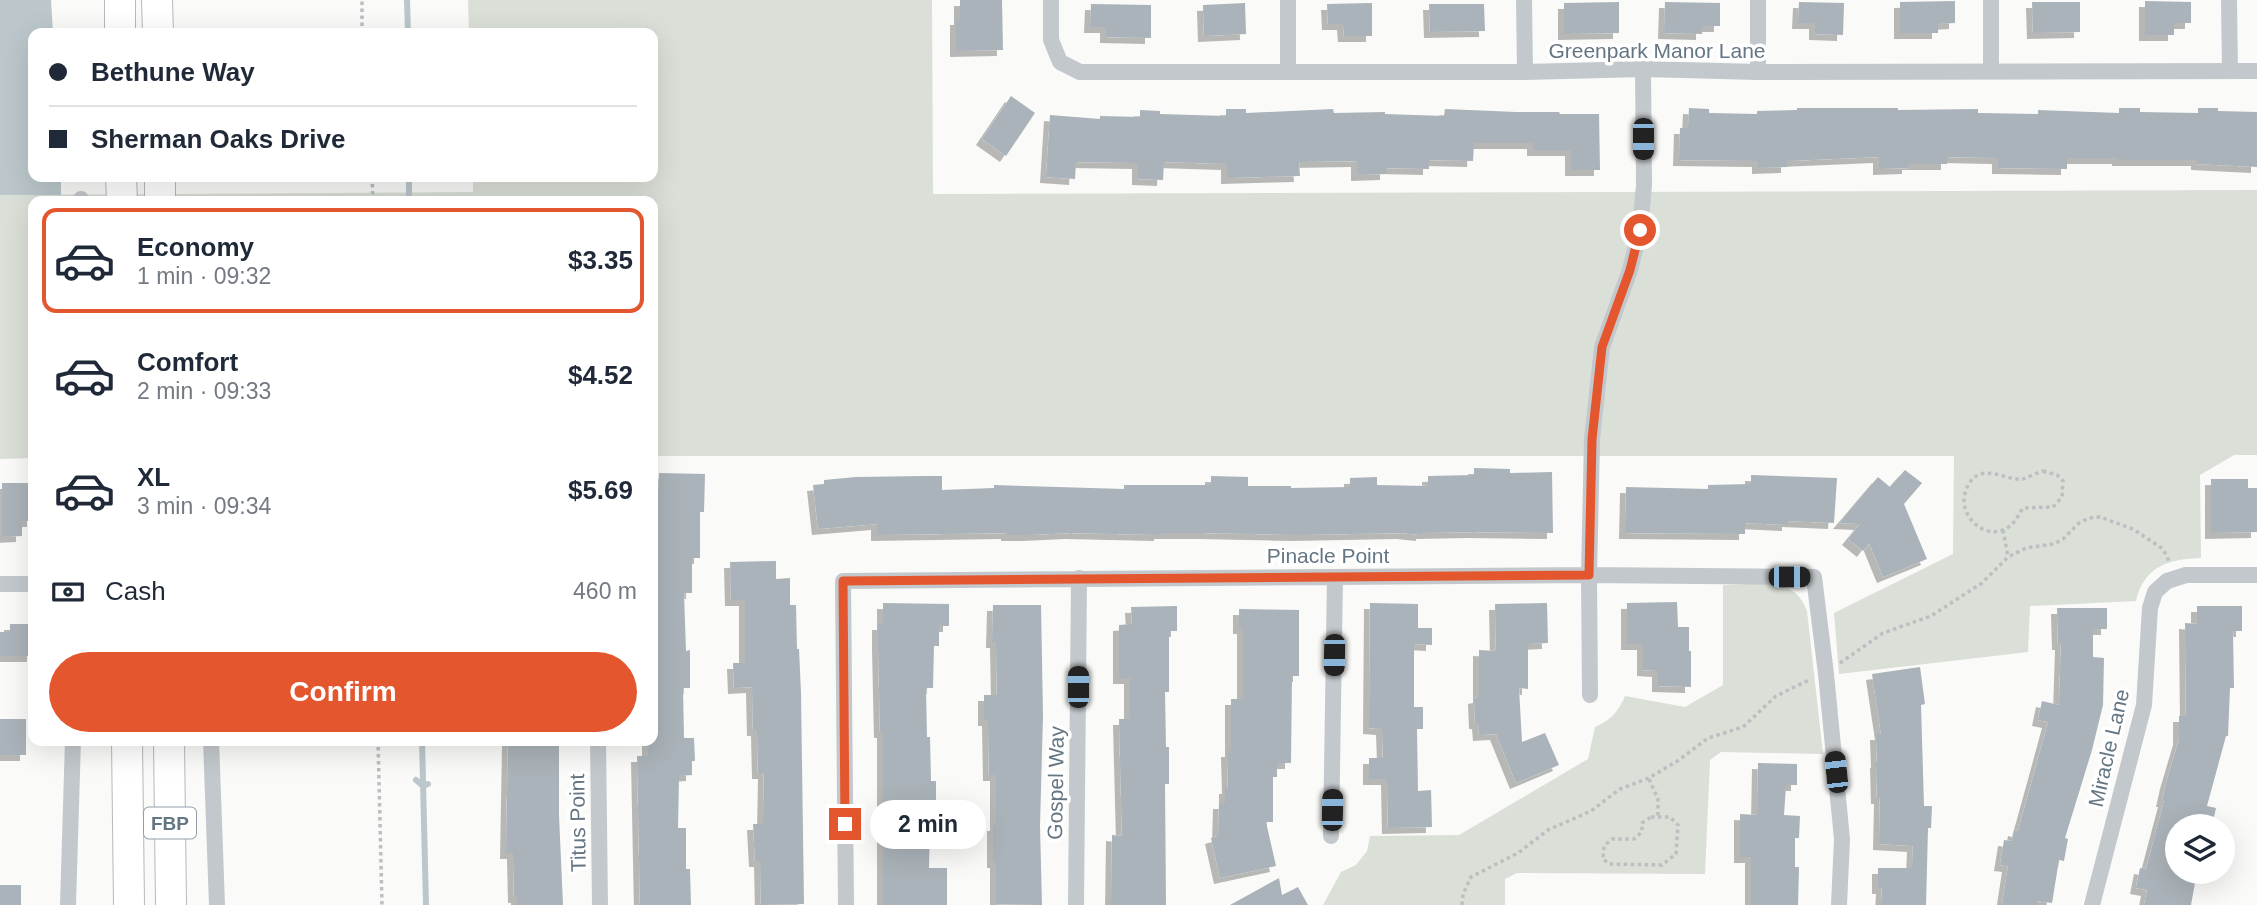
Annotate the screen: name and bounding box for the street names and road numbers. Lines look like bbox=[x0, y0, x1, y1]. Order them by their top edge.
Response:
street label: Greenpark Manor Lane bbox=[1548, 39, 1766, 62]
street label: Pinacle Point bbox=[1267, 544, 1389, 567]
street label: Miracle Lane bbox=[2084, 687, 2133, 809]
street label: Gospel Way bbox=[1043, 726, 1068, 840]
street label: Titus Point bbox=[565, 773, 590, 872]
road number: FBP bbox=[144, 808, 196, 838]

